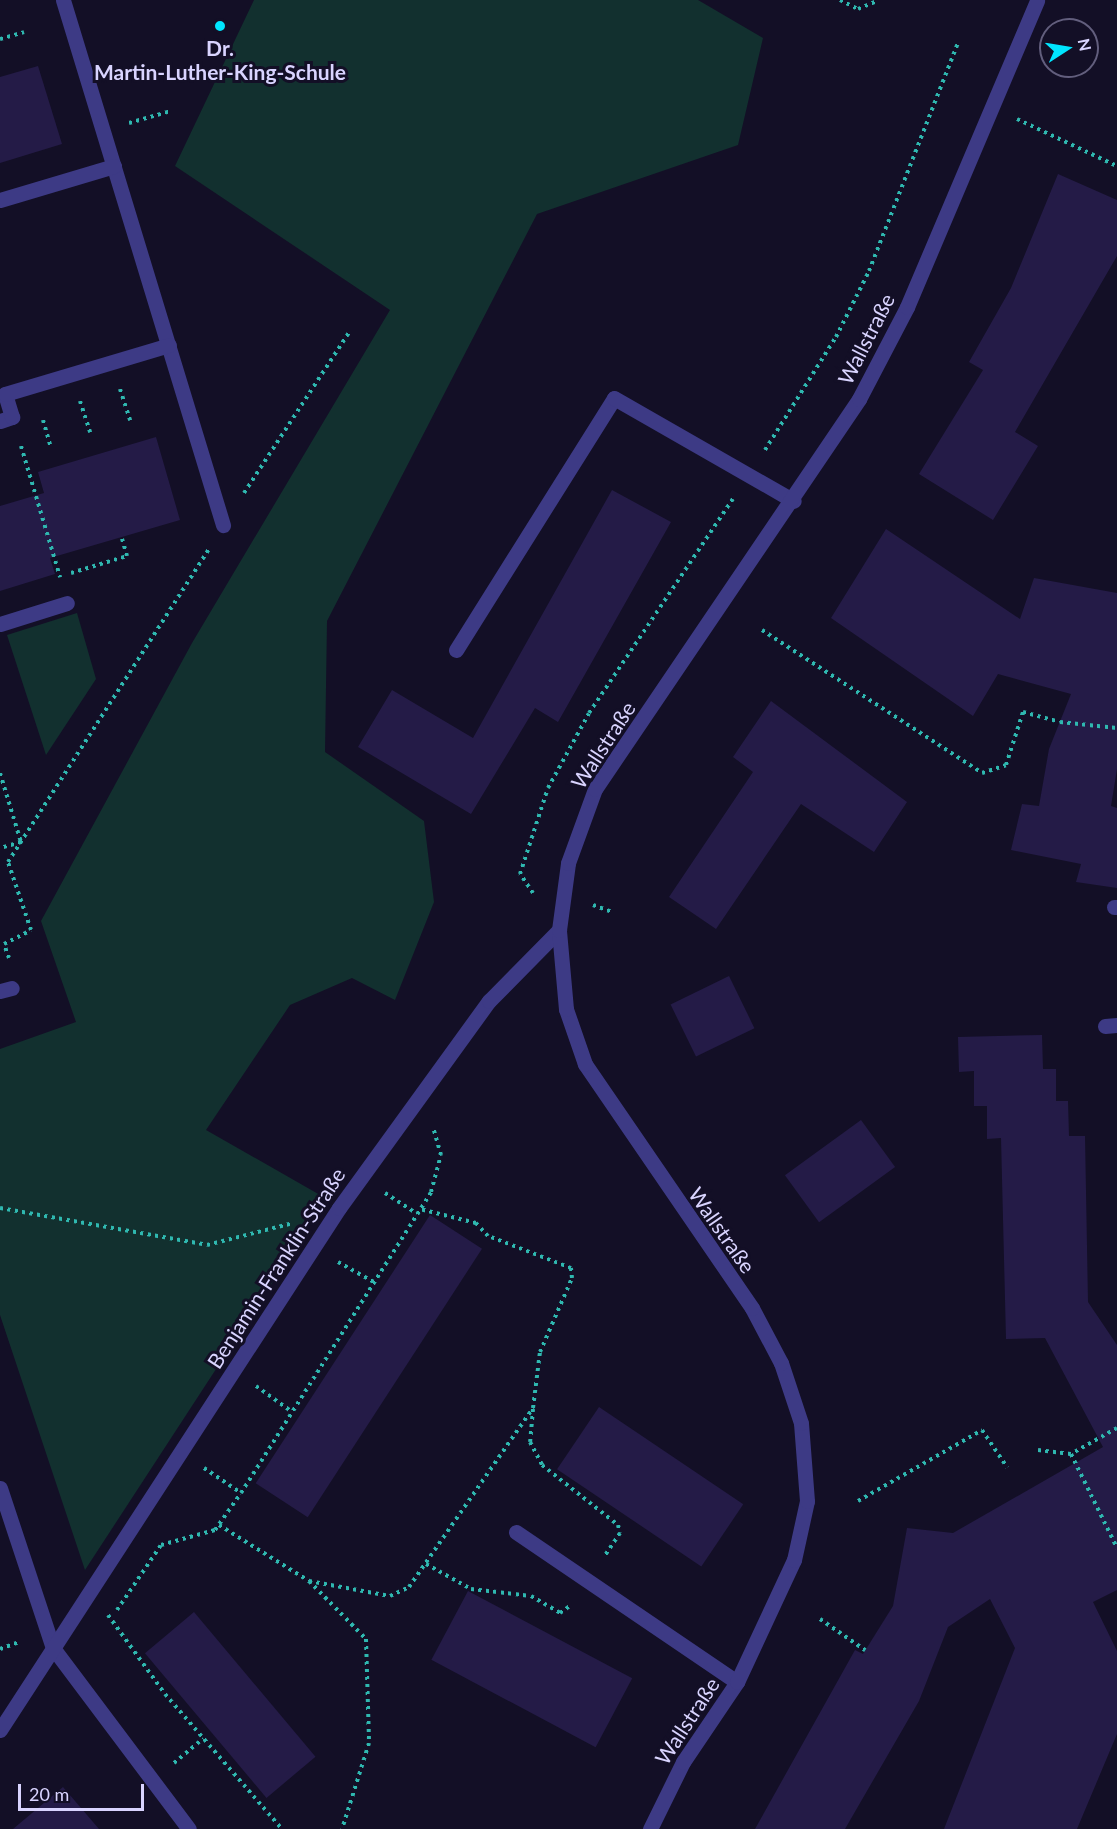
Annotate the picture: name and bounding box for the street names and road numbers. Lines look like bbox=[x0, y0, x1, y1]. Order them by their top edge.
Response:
street label: Wallstraße bbox=[832, 289, 900, 389]
street label: Wallstraße bbox=[566, 697, 640, 793]
street label: Benjamin-Franklin-Straße bbox=[202, 1163, 350, 1373]
street label: Wallstraße bbox=[683, 1182, 761, 1278]
street label: Wallstraße bbox=[650, 1673, 724, 1769]

